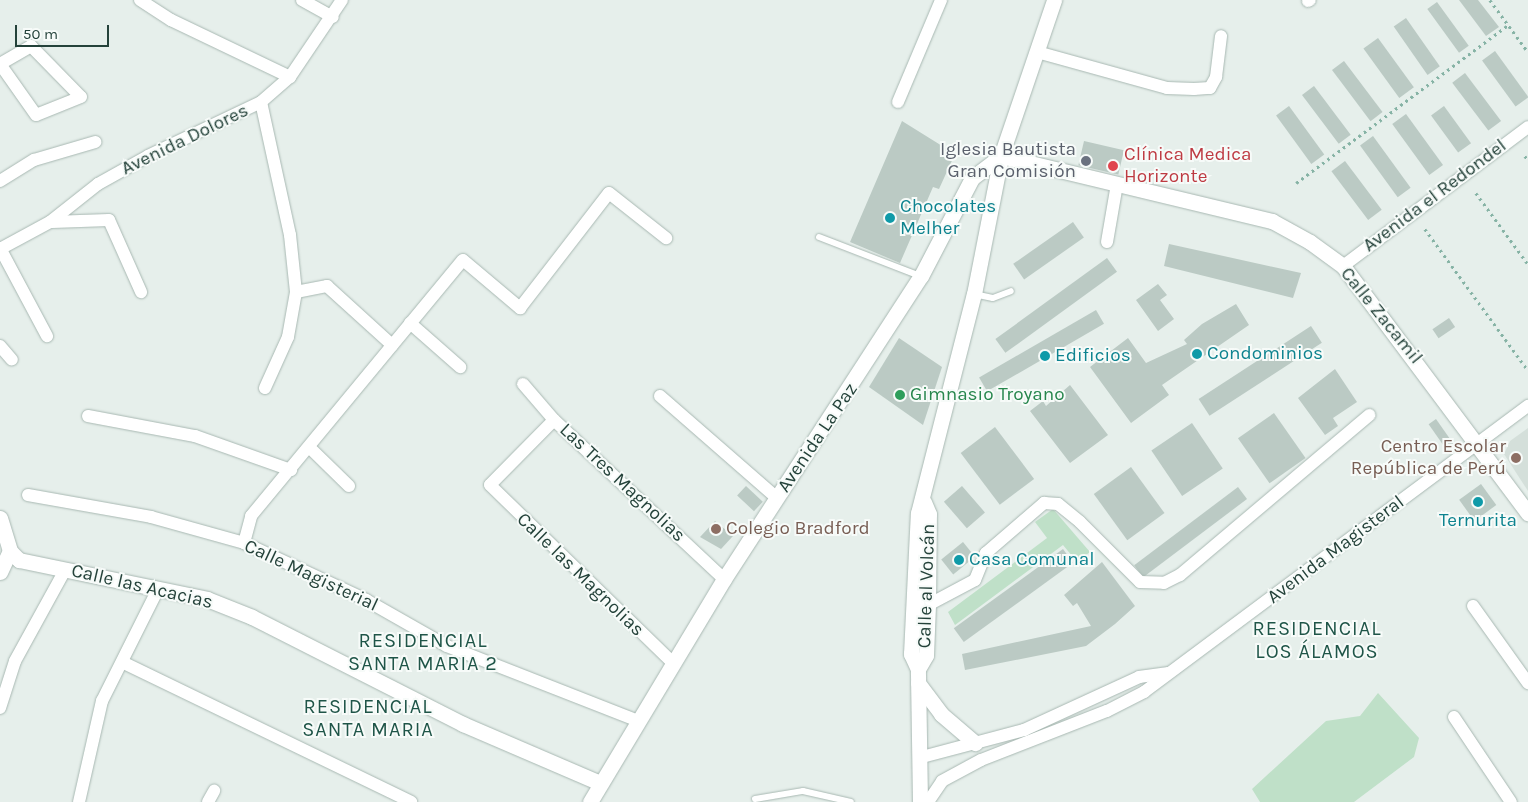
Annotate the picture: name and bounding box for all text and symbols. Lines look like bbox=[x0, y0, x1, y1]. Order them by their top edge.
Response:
scale bar bbox=[18, 15, 111, 47]
text: 50 m bbox=[23, 25, 58, 43]
street label: Avenida Dolores bbox=[118, 99, 252, 181]
street label: Avenida el Redondel bbox=[1359, 135, 1511, 257]
place label: Iglesia Bautista Gran Comisión bbox=[940, 139, 1076, 183]
place label: Clínica Medica Horizonte bbox=[1124, 144, 1252, 188]
marker: Iglesia Bautista Gran Comisión bbox=[1080, 155, 1092, 167]
marker: Clínica Medica Horizonte bbox=[1106, 159, 1120, 173]
place label: Chocolates Melher bbox=[900, 196, 996, 240]
marker: Chocolates Melher bbox=[884, 212, 896, 224]
street label: Calle Zacamil bbox=[1335, 263, 1427, 369]
place label: Condominios bbox=[1207, 343, 1323, 365]
place label: Edificios bbox=[1055, 345, 1131, 367]
marker: Condominios bbox=[1191, 348, 1203, 360]
marker: Edificios bbox=[1039, 350, 1051, 362]
street label: Avenida La Paz bbox=[773, 379, 863, 497]
place label: Gimnasio Troyano bbox=[910, 384, 1065, 406]
marker: Gimnasio Troyano bbox=[894, 389, 906, 401]
street label: Las Tres Magnolias bbox=[554, 419, 690, 547]
place label: Centro Escolar República de Perú bbox=[1351, 436, 1506, 480]
marker: Centro Escolar República de Perú bbox=[1510, 452, 1522, 464]
street label: Avenida Magisteral bbox=[1263, 491, 1409, 609]
marker: Ternurita bbox=[1472, 496, 1484, 508]
street label: Calle las Magnolias bbox=[512, 509, 648, 641]
place label: Ternurita bbox=[1439, 510, 1517, 532]
place label: Colegio Bradford bbox=[726, 518, 870, 540]
marker: Colegio Bradford bbox=[710, 523, 722, 535]
street label: Calle al Volcán bbox=[913, 523, 941, 649]
street label: Calle Magisterial bbox=[240, 535, 382, 617]
place label: Casa Comunal bbox=[969, 549, 1095, 571]
marker: Casa Comunal bbox=[953, 554, 965, 566]
street label: Calle las Acacias bbox=[69, 560, 215, 614]
district label: RESIDENCIAL LOS ÁLAMOS bbox=[1251, 616, 1383, 663]
district label: RESIDENCIAL SANTA MARIA 2 bbox=[346, 628, 500, 675]
district label: RESIDENCIAL SANTA MARIA bbox=[301, 695, 435, 742]

